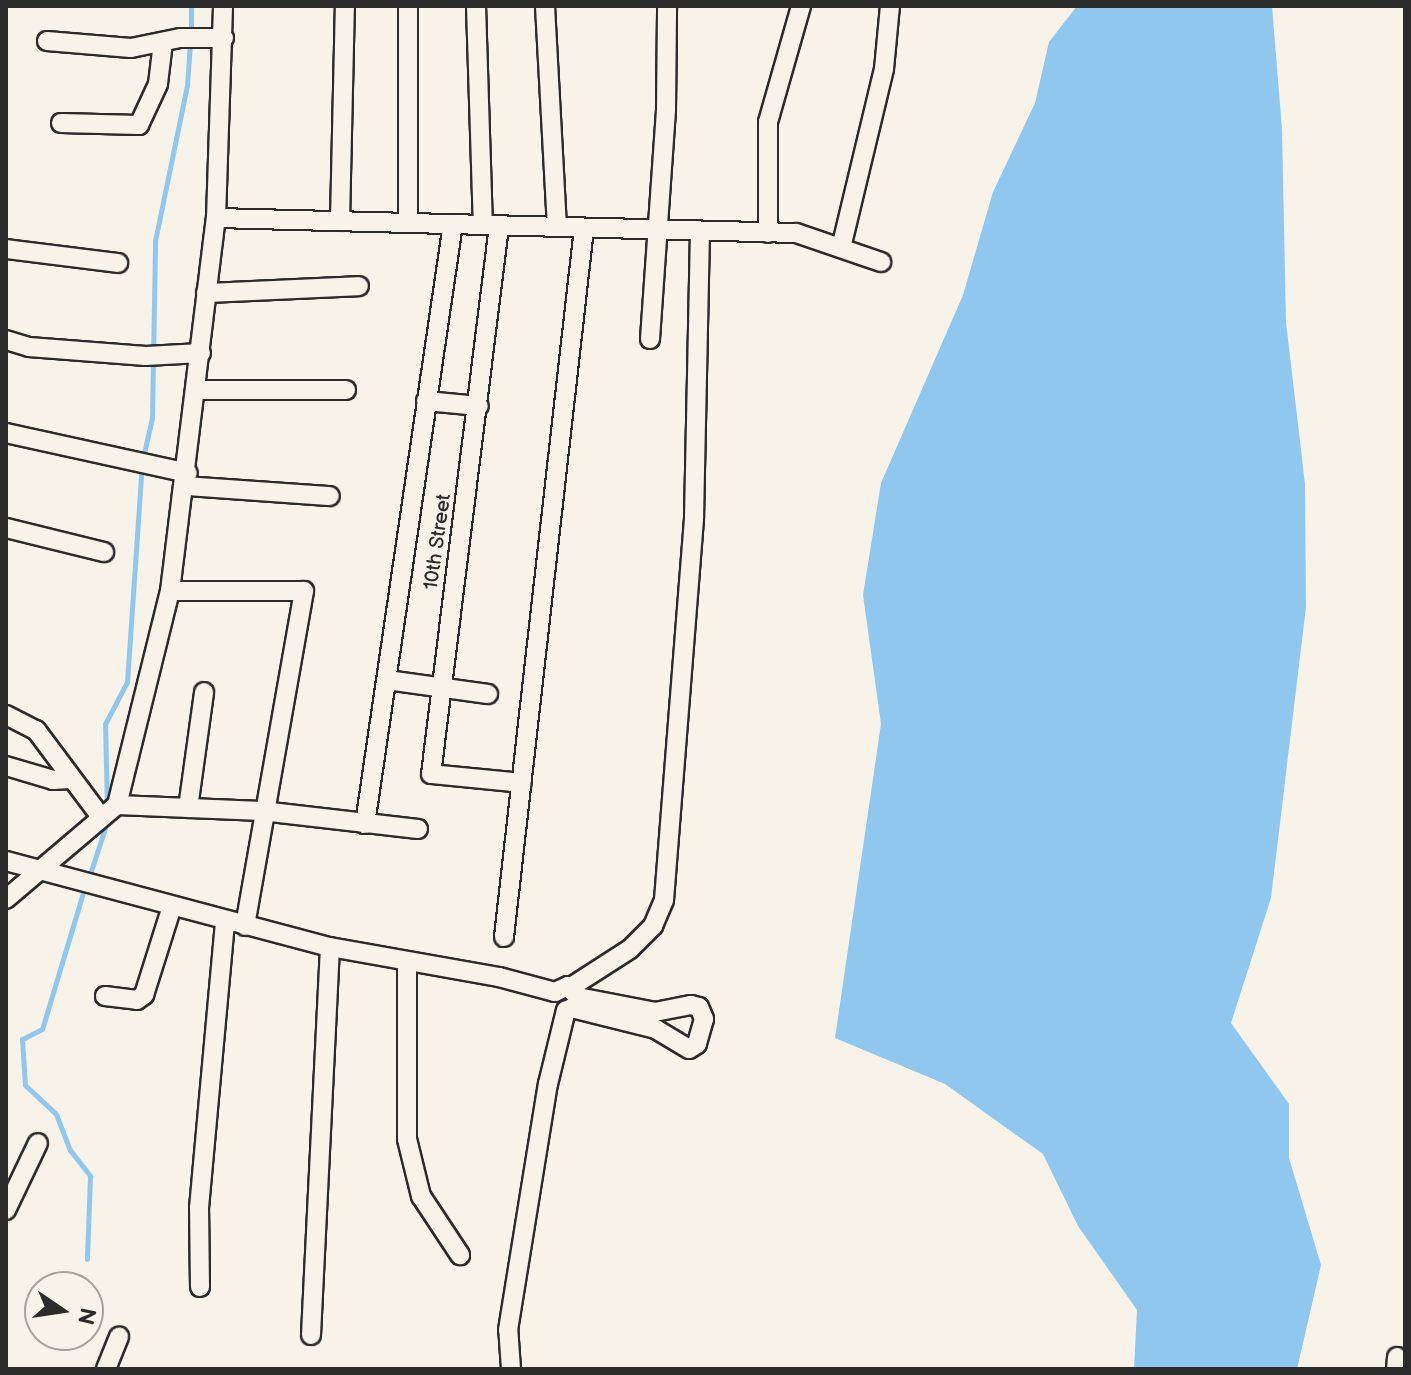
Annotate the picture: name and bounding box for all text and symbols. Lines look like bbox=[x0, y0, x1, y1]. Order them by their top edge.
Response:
street label: 10th Street bbox=[419, 492, 457, 592]
north arrow bbox=[24, 1271, 104, 1351]
text: N bbox=[71, 1305, 101, 1327]

